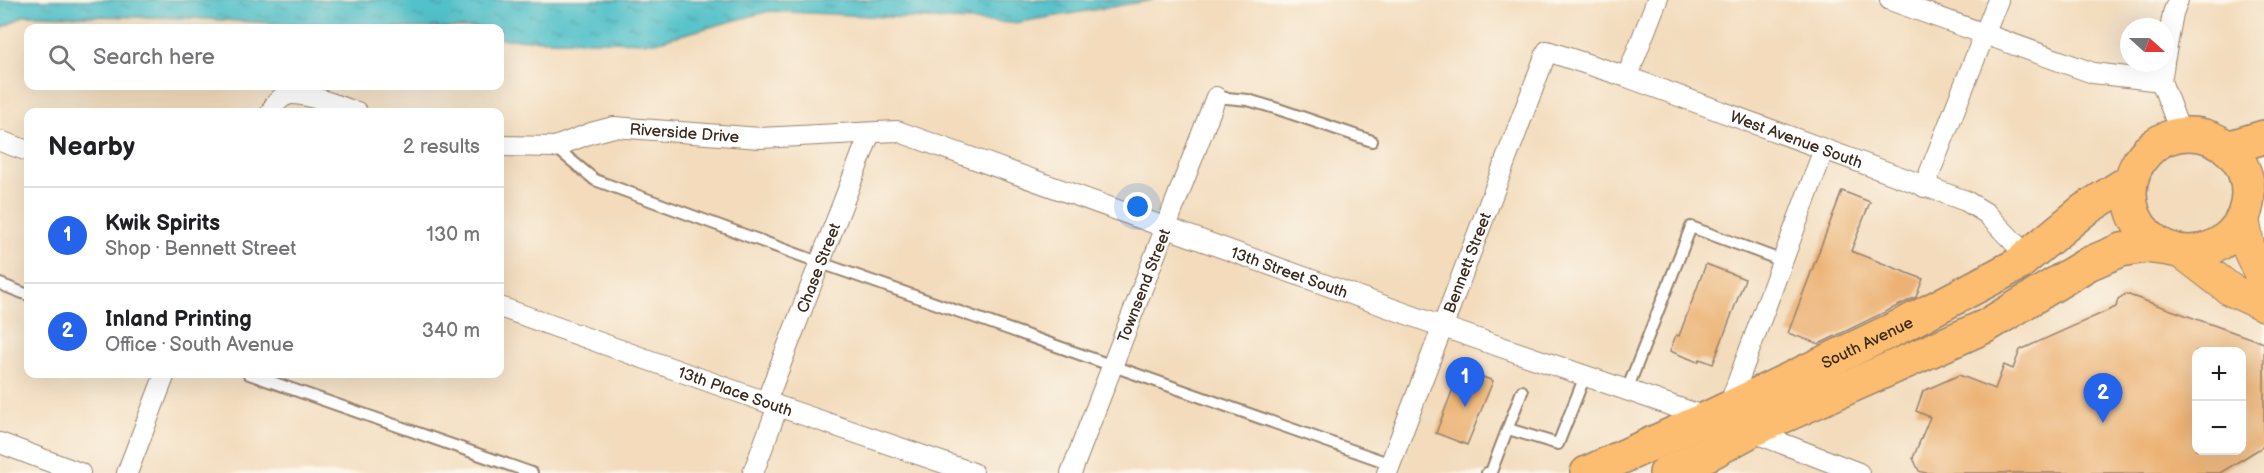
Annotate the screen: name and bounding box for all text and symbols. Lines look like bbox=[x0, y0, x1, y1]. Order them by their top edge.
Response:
north arrow bbox=[2120, 18, 2174, 72]
search box bbox=[24, 24, 504, 90]
icon: search bbox=[45, 41, 78, 74]
text: Search here bbox=[93, 44, 215, 71]
street label: West Avenue South bbox=[1727, 108, 1865, 173]
street label: Riverside Drive bbox=[629, 120, 740, 147]
text: Nearby bbox=[48, 132, 135, 163]
text: 2 results bbox=[403, 135, 480, 159]
your location bbox=[1123, 192, 1152, 221]
text: Kwik Spirits bbox=[105, 210, 220, 237]
street label: Bennett Street bbox=[1441, 210, 1496, 316]
street label: Chase Street bbox=[793, 221, 845, 316]
text: 1 bbox=[63, 223, 72, 247]
text: 130 m bbox=[426, 223, 480, 247]
street label: Townsend Street bbox=[1114, 226, 1175, 346]
text: Shop · Bennett Street bbox=[105, 237, 296, 261]
street label: 13th Street South bbox=[1228, 244, 1350, 303]
text: Inland Printing bbox=[105, 306, 252, 333]
street label: South Avenue bbox=[1819, 313, 1917, 374]
text: 2 bbox=[62, 319, 73, 343]
text: 340 m bbox=[422, 319, 480, 343]
text: Office · South Avenue bbox=[105, 333, 294, 357]
map controls bbox=[2192, 347, 2246, 455]
button: + bbox=[2192, 347, 2246, 401]
pin: 1 bbox=[1446, 358, 1484, 407]
street label: 13th Place South bbox=[675, 363, 795, 421]
pin: 2 bbox=[2084, 374, 2122, 423]
button: − bbox=[2192, 401, 2246, 455]

